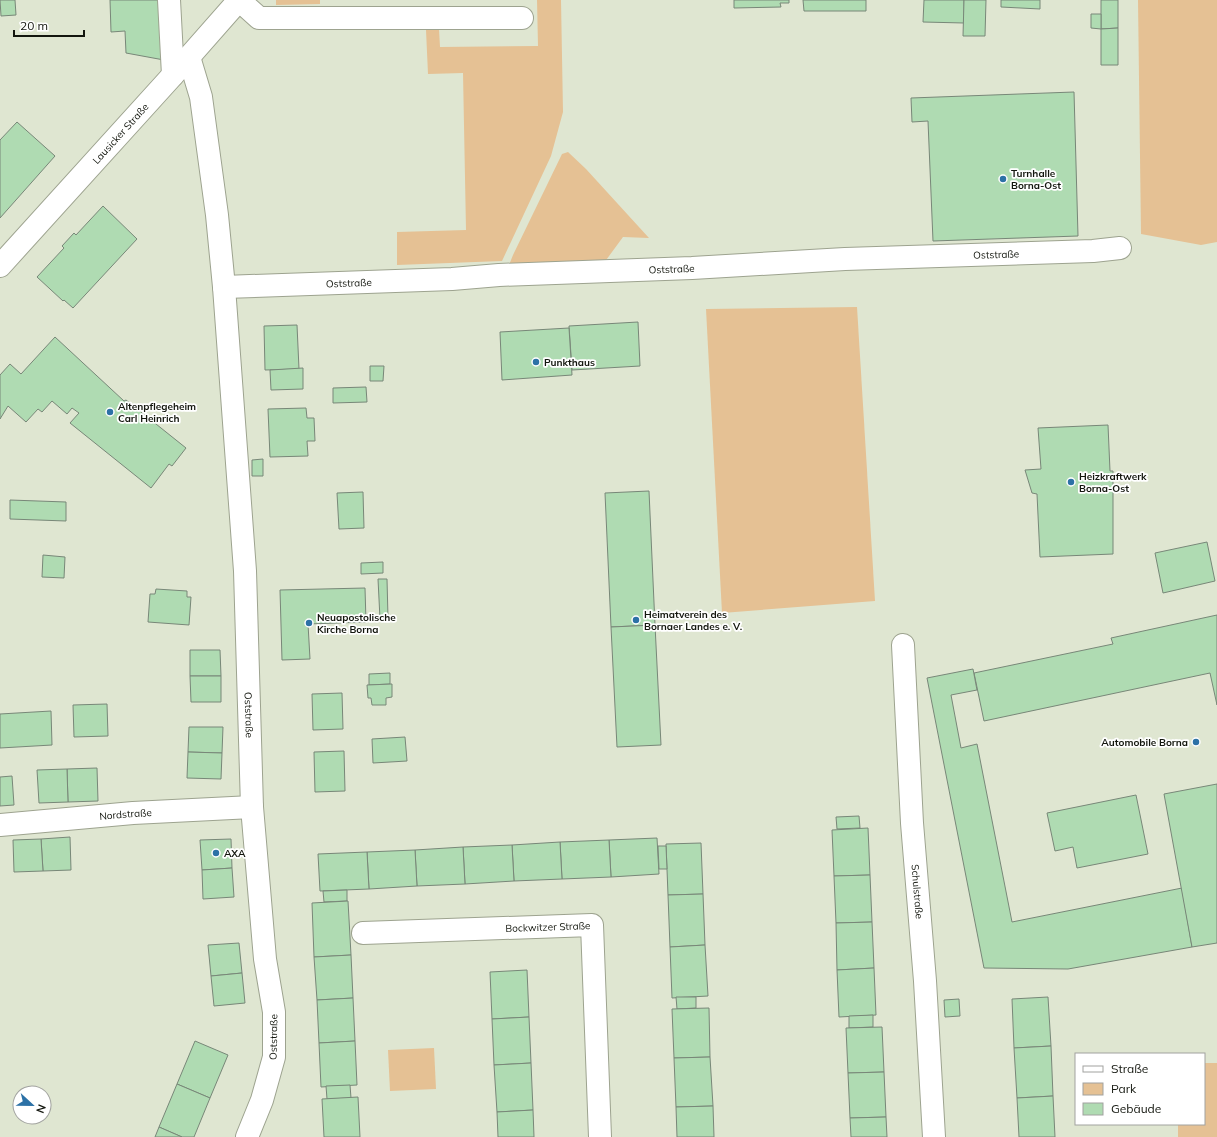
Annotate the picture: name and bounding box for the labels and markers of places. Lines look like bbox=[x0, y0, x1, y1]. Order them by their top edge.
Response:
place label: Turnhalle Borna-Ost bbox=[1011, 167, 1061, 192]
marker: Turnhalle Borna-Ost bbox=[998, 174, 1008, 184]
place label: Punkthaus bbox=[544, 356, 595, 369]
marker: Punkthaus bbox=[531, 357, 541, 367]
place label: Altenpflegeheim Carl Heinrich bbox=[118, 400, 196, 425]
marker: Altenpflegeheim Carl Heinrich bbox=[105, 407, 115, 417]
place label: Heizkraftwerk Borna-Ost bbox=[1079, 470, 1147, 495]
marker: Heizkraftwerk Borna-Ost bbox=[1066, 477, 1076, 487]
place label: Heimatverein des Bornaer Landes e. V. bbox=[644, 608, 742, 633]
place label: Neuapostolische Kirche Borna bbox=[317, 611, 396, 636]
marker: Heimatverein des Bornaer Landes e. V. bbox=[631, 615, 641, 625]
marker: Neuapostolische Kirche Borna bbox=[304, 618, 314, 628]
place label: Automobile Borna bbox=[1101, 736, 1188, 749]
marker: Automobile Borna bbox=[1191, 737, 1201, 747]
place label: AXA bbox=[224, 847, 246, 860]
marker: AXA bbox=[211, 848, 221, 858]

